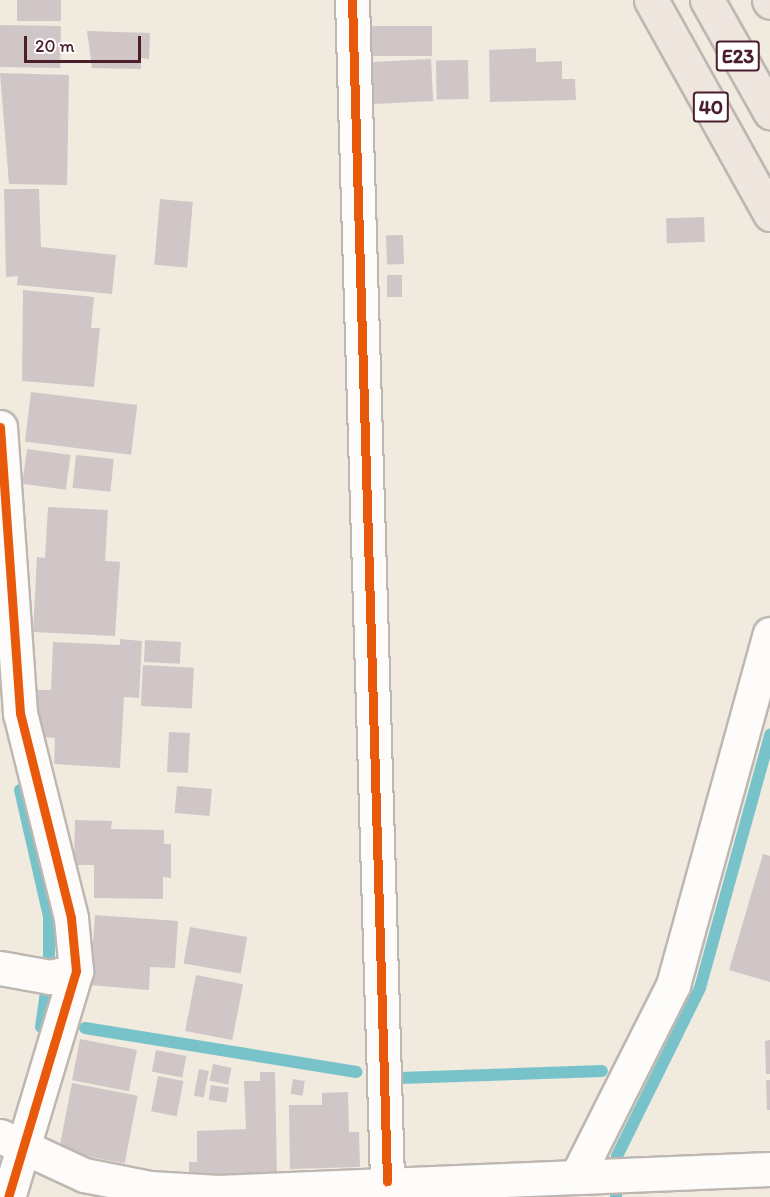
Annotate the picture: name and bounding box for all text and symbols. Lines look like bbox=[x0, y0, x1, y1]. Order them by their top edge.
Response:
scale bar bbox=[27, 24, 144, 62]
text: 20 m bbox=[35, 35, 75, 57]
road number: E23 bbox=[716, 39, 760, 73]
road number: 40 bbox=[692, 90, 730, 124]

